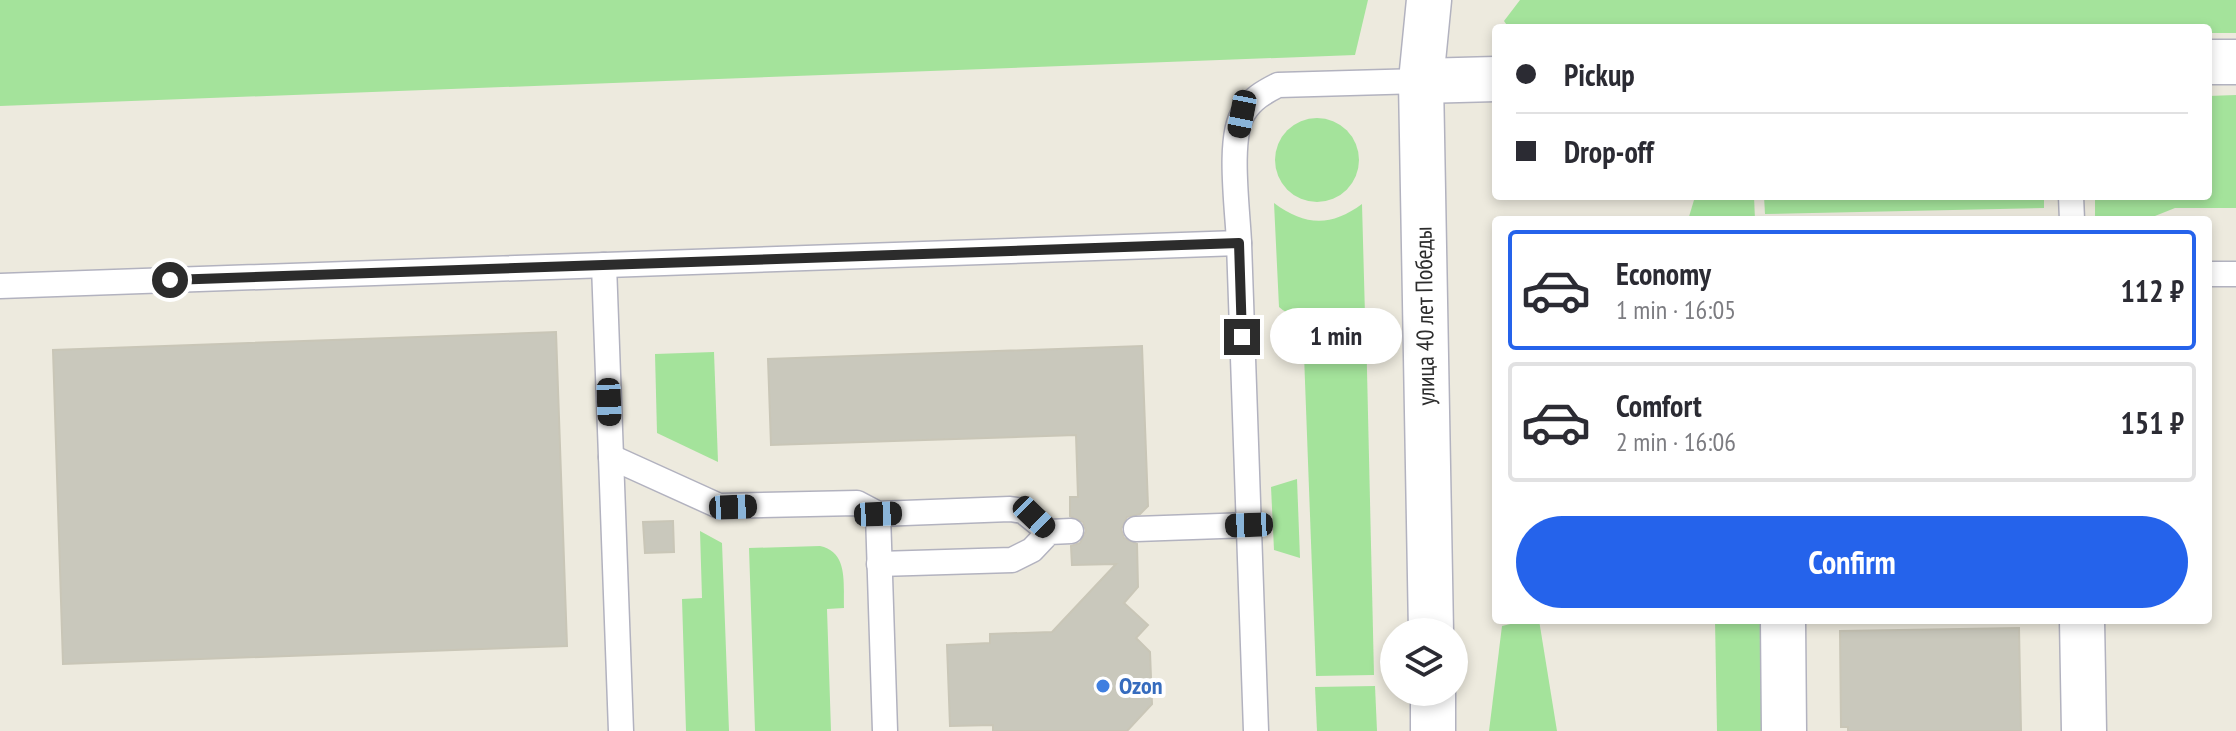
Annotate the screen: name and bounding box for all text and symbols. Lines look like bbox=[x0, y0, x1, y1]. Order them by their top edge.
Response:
text: Pickup bbox=[1564, 55, 1635, 94]
car bbox=[1226, 88, 1258, 140]
text: Drop-off bbox=[1564, 132, 1654, 171]
street label: улица 40 лет Победы bbox=[1407, 226, 1442, 406]
icon: car bbox=[1520, 254, 1592, 326]
text: Economy bbox=[1616, 254, 1711, 293]
route start bbox=[152, 262, 188, 298]
text: 112 ₽ bbox=[2120, 271, 2184, 310]
text: 1 min · 16:05 bbox=[1616, 293, 1736, 326]
callout: 1 min bbox=[1270, 309, 1402, 365]
route end bbox=[1224, 319, 1260, 355]
text: 1 min bbox=[1310, 319, 1362, 352]
car bbox=[596, 378, 622, 426]
icon: car bbox=[1520, 386, 1592, 458]
text: Comfort bbox=[1616, 386, 1702, 425]
text: 151 ₽ bbox=[2120, 403, 2184, 442]
text: 2 min · 16:06 bbox=[1616, 425, 1736, 458]
car bbox=[1008, 492, 1060, 542]
car bbox=[709, 494, 757, 520]
car bbox=[854, 501, 902, 527]
car bbox=[1225, 512, 1273, 538]
button: Confirm bbox=[1516, 516, 2188, 608]
map controls bbox=[1380, 618, 1468, 706]
button: layers bbox=[1380, 618, 1468, 706]
place label: Ozon bbox=[1119, 670, 1162, 701]
marker: Ozon bbox=[1094, 677, 1112, 695]

